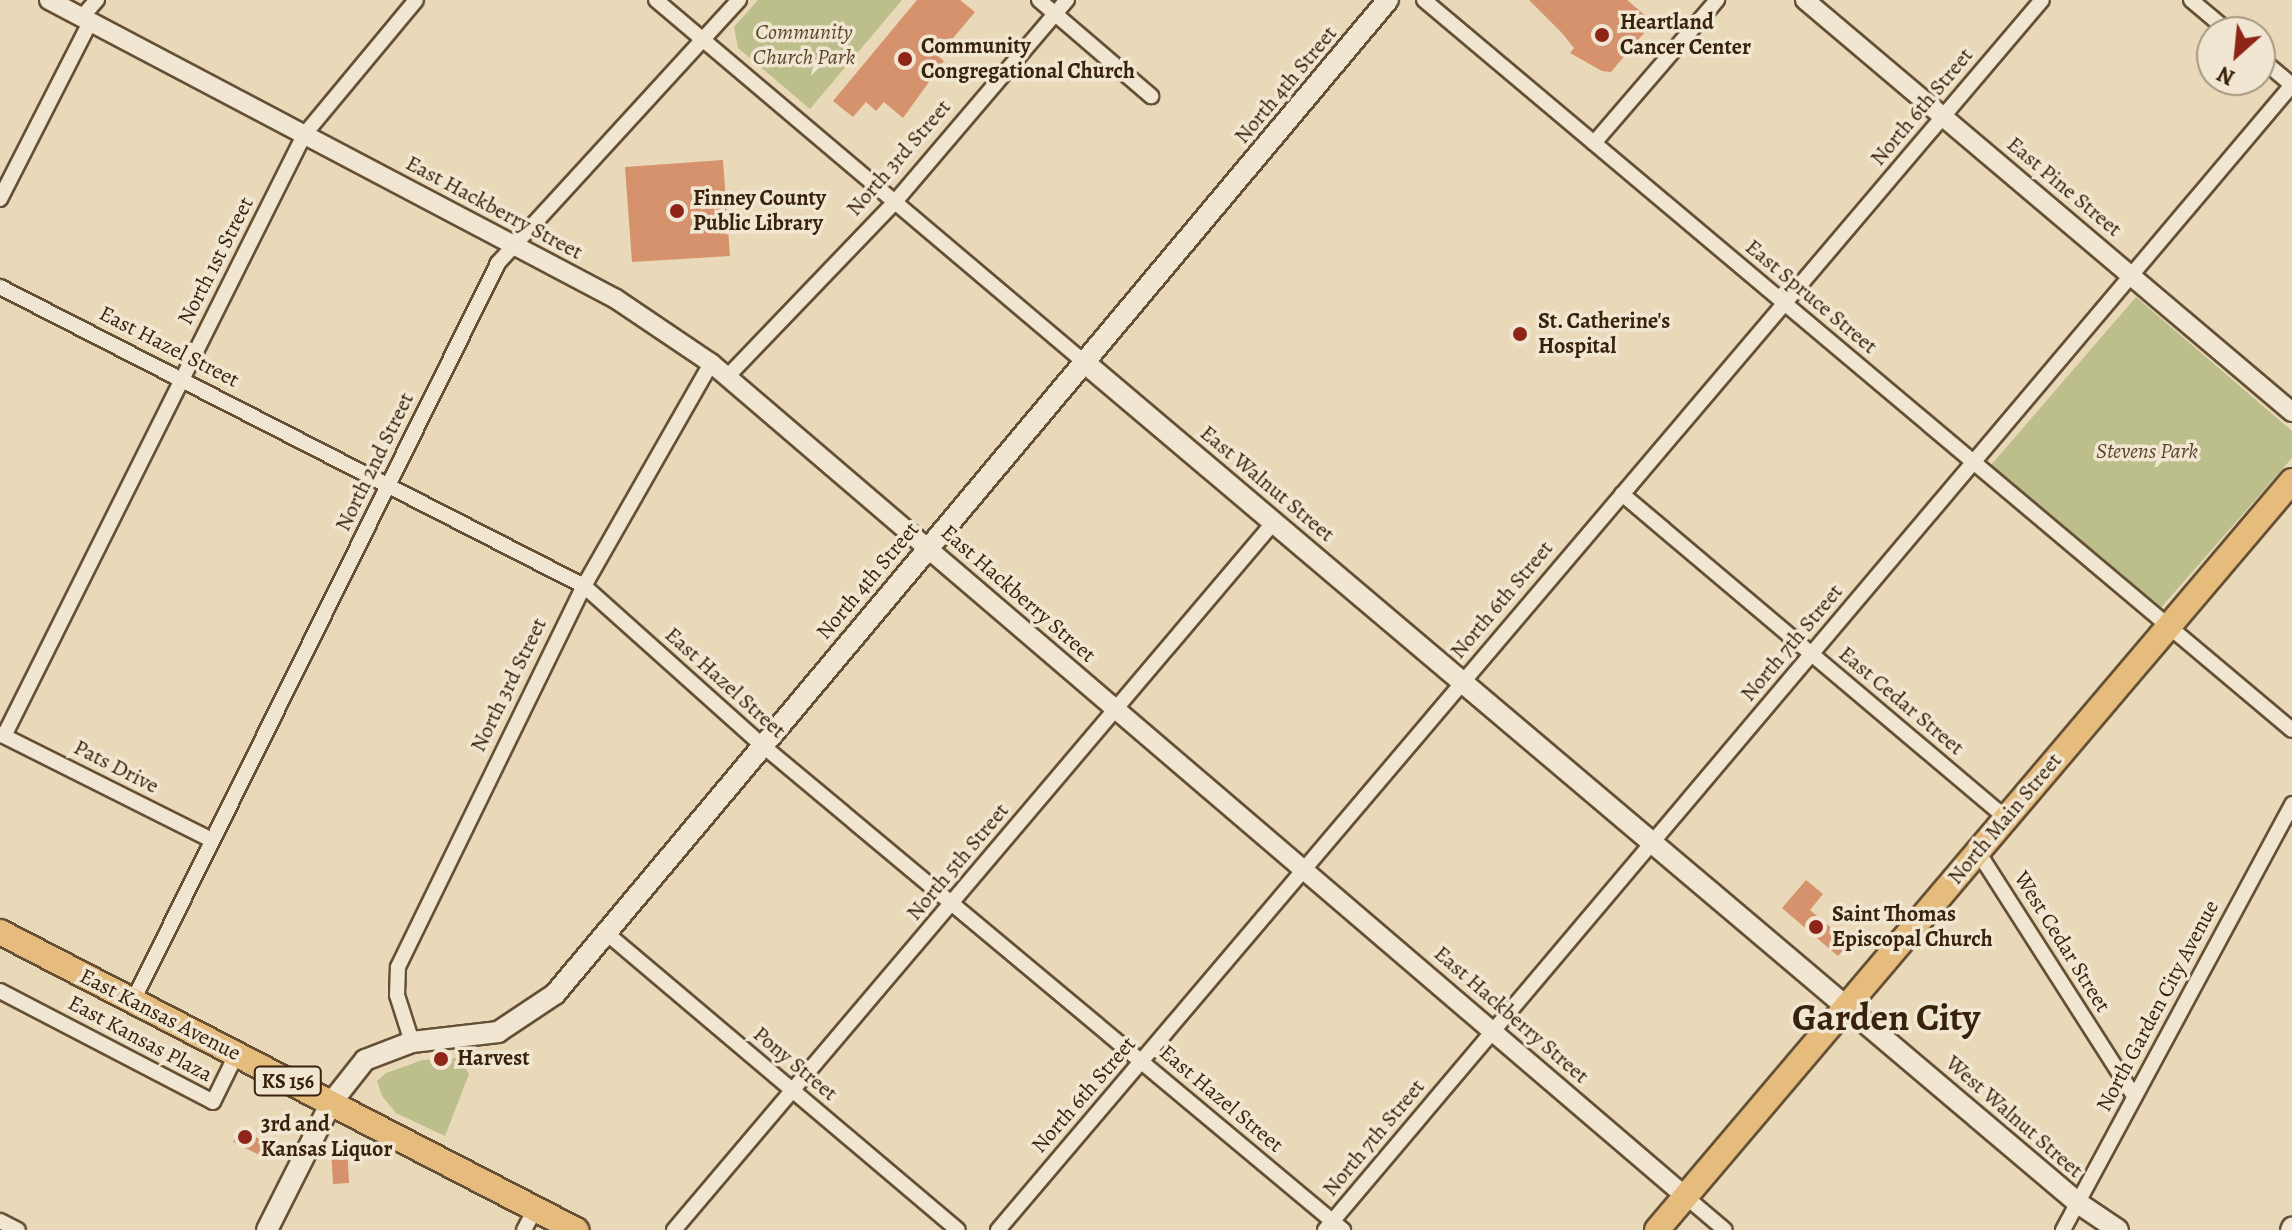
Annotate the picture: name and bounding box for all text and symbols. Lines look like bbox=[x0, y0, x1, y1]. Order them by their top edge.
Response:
place label: Heartland Cancer Center bbox=[1620, 9, 1751, 60]
north arrow bbox=[2196, 16, 2276, 96]
park label: Community Church Park bbox=[753, 19, 855, 70]
street label: North 4th Street bbox=[1229, 21, 1343, 149]
marker: Heartland Cancer Center bbox=[1591, 24, 1613, 46]
place label: Community Congregational Church bbox=[921, 33, 1135, 84]
street label: North 6th Street bbox=[1865, 43, 1979, 171]
marker: Community Congregational Church bbox=[896, 50, 914, 68]
text: N bbox=[2212, 59, 2240, 93]
street label: North 3rd Street bbox=[841, 94, 957, 222]
street label: East Pine Street bbox=[2001, 131, 2127, 243]
street label: East Hackberry Street bbox=[401, 150, 587, 266]
place label: Finney County Public Library bbox=[693, 185, 826, 236]
street label: North 1st Street bbox=[172, 193, 260, 329]
marker: Finney County Public Library bbox=[668, 202, 686, 220]
street label: East Spruce Street bbox=[1740, 234, 1882, 360]
street label: East Hazel Street bbox=[95, 300, 243, 394]
place label: St. Catherine's Hospital bbox=[1538, 308, 1671, 360]
marker: St. Catherine's Hospital bbox=[1509, 323, 1531, 345]
street label: North 2nd Street bbox=[330, 388, 420, 536]
street label: East Walnut Street bbox=[1194, 420, 1340, 548]
park label: Stevens Park bbox=[2096, 439, 2198, 465]
street label: North 4th Street bbox=[811, 517, 925, 645]
street label: East Hackberry Street bbox=[935, 520, 1101, 668]
street label: North 6th Street bbox=[1445, 536, 1559, 664]
street label: North 7th Street bbox=[1735, 579, 1849, 707]
street label: North 3rd Street bbox=[465, 614, 553, 756]
street label: East Hazel Street bbox=[659, 622, 791, 744]
street label: East Cedar Street bbox=[1833, 641, 1969, 761]
street label: Pats Drive bbox=[69, 734, 163, 800]
street label: North Main Street bbox=[1942, 748, 2068, 890]
street label: North 5th Street bbox=[901, 798, 1015, 926]
street label: West Cedar Street bbox=[2008, 867, 2116, 1017]
street label: North Garden City Avenue bbox=[2091, 896, 2225, 1116]
place label: Saint Thomas Episcopal Church bbox=[1832, 901, 1993, 952]
marker: Saint Thomas Episcopal Church bbox=[1807, 918, 1825, 936]
street label: East Hackberry Street bbox=[1428, 941, 1594, 1089]
street label: East Kansas Avenue bbox=[75, 963, 245, 1067]
street label: East Kansas Plaza bbox=[63, 990, 217, 1088]
district label: Garden City bbox=[1792, 995, 1980, 1041]
street label: Pony Street bbox=[747, 1021, 843, 1107]
street label: North 6th Street bbox=[1026, 1031, 1142, 1159]
street label: East Hazel Street bbox=[1154, 1040, 1288, 1158]
place label: Harvest bbox=[457, 1046, 529, 1072]
marker: Harvest bbox=[432, 1050, 450, 1068]
street label: West Walnut Street bbox=[1940, 1050, 2088, 1184]
road number: KS 156 bbox=[252, 1065, 324, 1097]
street label: North 7th Street bbox=[1317, 1074, 1431, 1202]
place label: 3rd and Kansas Liquor bbox=[261, 1111, 392, 1162]
marker: 3rd and Kansas Liquor bbox=[236, 1128, 254, 1146]

